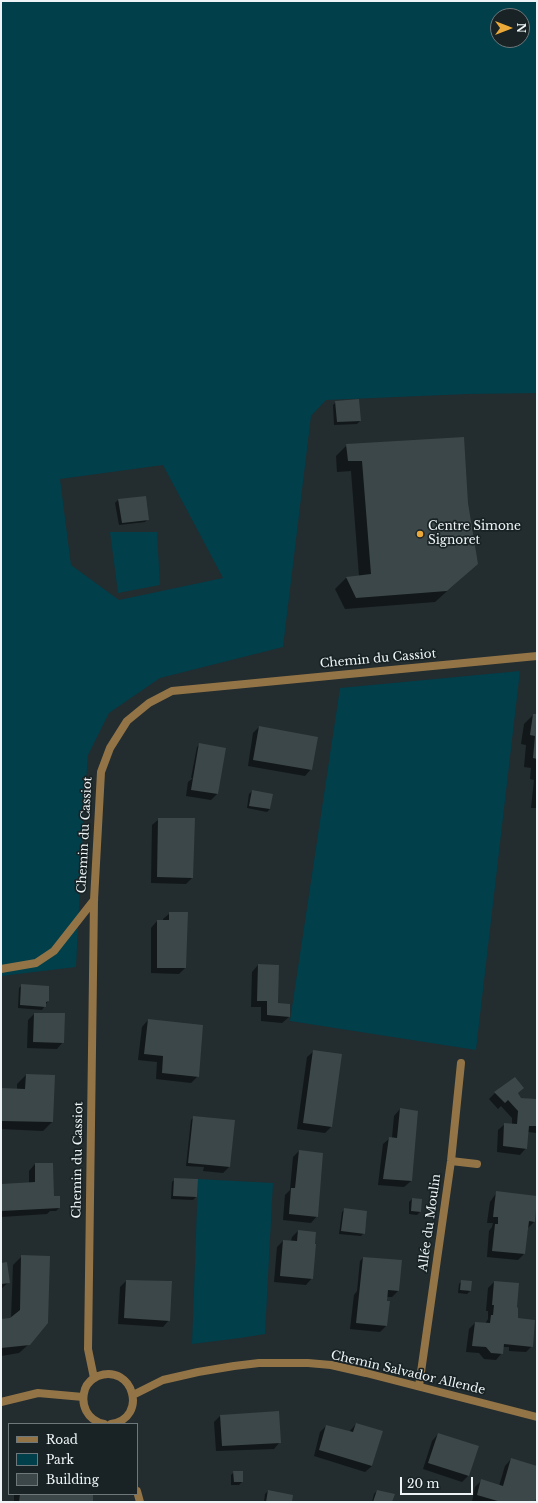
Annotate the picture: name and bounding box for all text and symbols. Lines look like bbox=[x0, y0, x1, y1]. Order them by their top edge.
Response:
north arrow bbox=[490, 8, 530, 48]
text: N bbox=[514, 23, 528, 33]
place label: Centre Simone Signoret bbox=[428, 520, 521, 548]
marker: Centre Simone Signoret bbox=[415, 529, 425, 539]
street label: Chemin du Cassiot bbox=[319, 647, 437, 671]
street label: Chemin du Cassiot bbox=[75, 776, 95, 894]
street label: Chemin du Cassiot bbox=[70, 1102, 86, 1218]
street label: Allée du Moulin bbox=[416, 1173, 444, 1273]
street label: Chemin Salvador Allende bbox=[330, 1348, 486, 1398]
legend bbox=[8, 1423, 138, 1495]
text: Road bbox=[46, 1432, 78, 1447]
text: Park bbox=[46, 1452, 74, 1467]
scale bar bbox=[402, 1469, 475, 1495]
text: Building bbox=[46, 1472, 99, 1487]
text: 20 m bbox=[407, 1476, 439, 1491]

